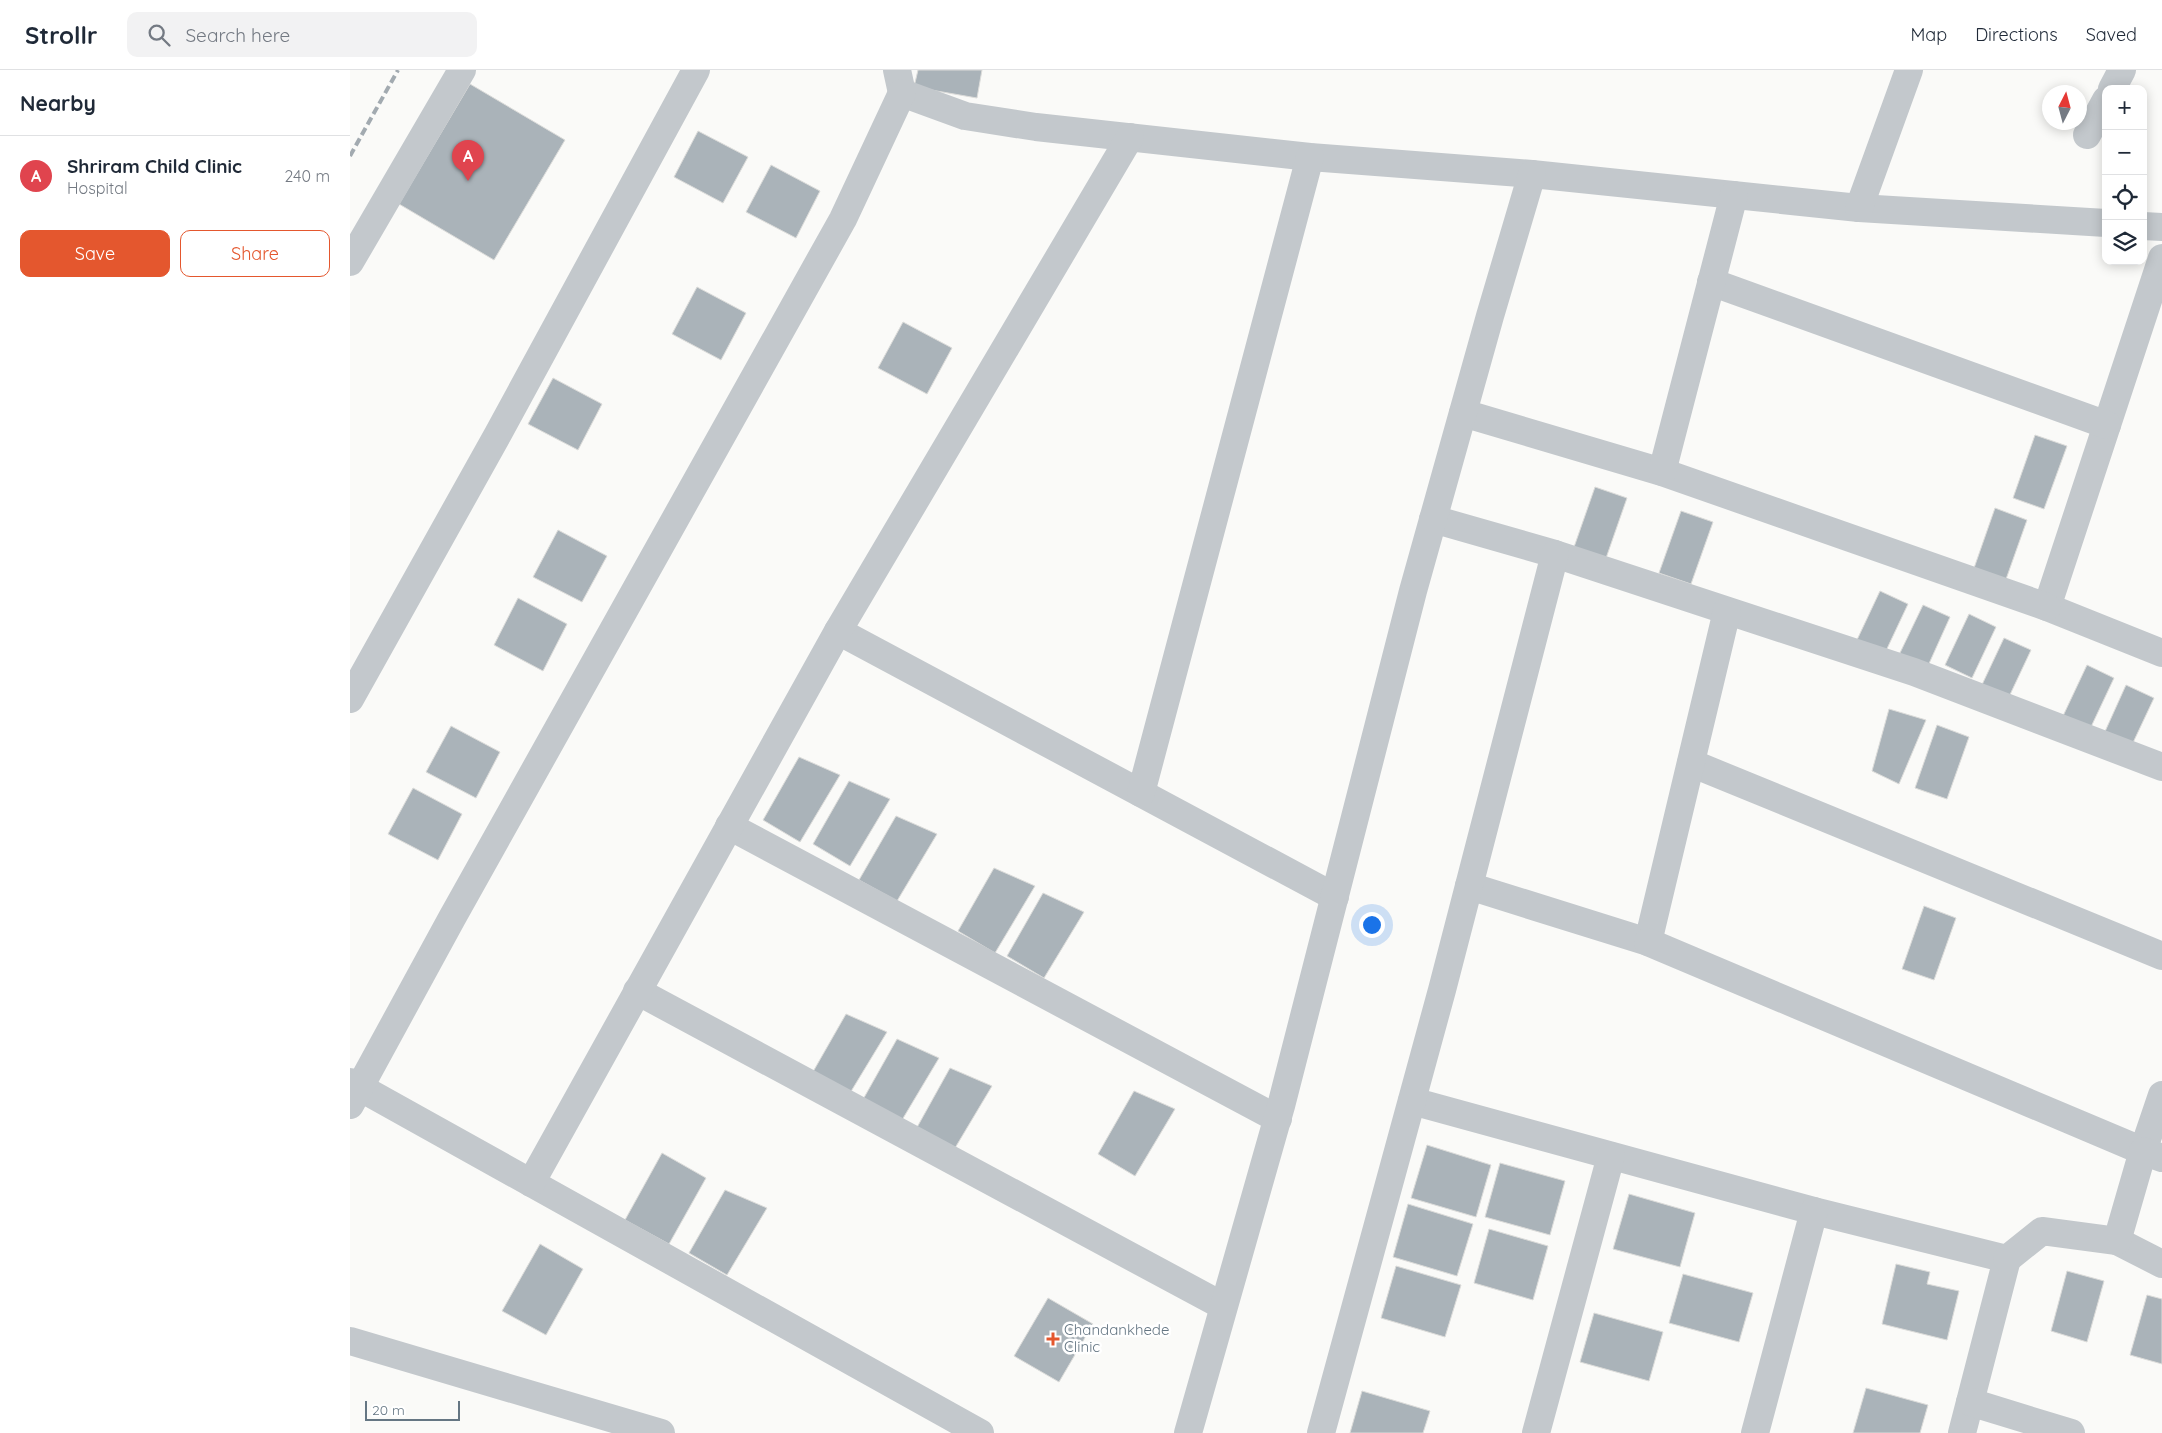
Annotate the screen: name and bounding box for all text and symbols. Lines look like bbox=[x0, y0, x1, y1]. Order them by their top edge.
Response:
search box bbox=[127, 12, 477, 57]
text: Strollr bbox=[25, 20, 97, 50]
icon: search bbox=[145, 21, 173, 49]
text: Search here bbox=[185, 23, 290, 47]
text: Map bbox=[1910, 23, 1947, 46]
text: Directions bbox=[1975, 23, 2058, 46]
text: Saved bbox=[2086, 23, 2137, 46]
north arrow bbox=[2042, 85, 2087, 130]
map controls bbox=[2102, 85, 2147, 265]
button: + bbox=[2102, 85, 2147, 130]
text: Nearby bbox=[20, 90, 96, 116]
button: − bbox=[2102, 130, 2147, 175]
pin: A bbox=[452, 140, 484, 181]
text: Shriram Child Clinic bbox=[67, 154, 242, 178]
text: A bbox=[31, 166, 41, 186]
text: 240 m bbox=[284, 166, 330, 186]
button: locate bbox=[2102, 175, 2147, 220]
text: Hospital bbox=[67, 178, 128, 198]
button: layers bbox=[2102, 220, 2147, 265]
button: Save bbox=[20, 230, 170, 277]
button: Share bbox=[180, 230, 330, 277]
your location bbox=[1359, 912, 1385, 938]
place label: Chandankhede Clinic bbox=[1064, 1320, 1169, 1356]
marker: Chandankhede Clinic bbox=[1046, 1332, 1060, 1346]
scale bar bbox=[365, 1398, 460, 1421]
text: 20 m bbox=[372, 1401, 405, 1419]

